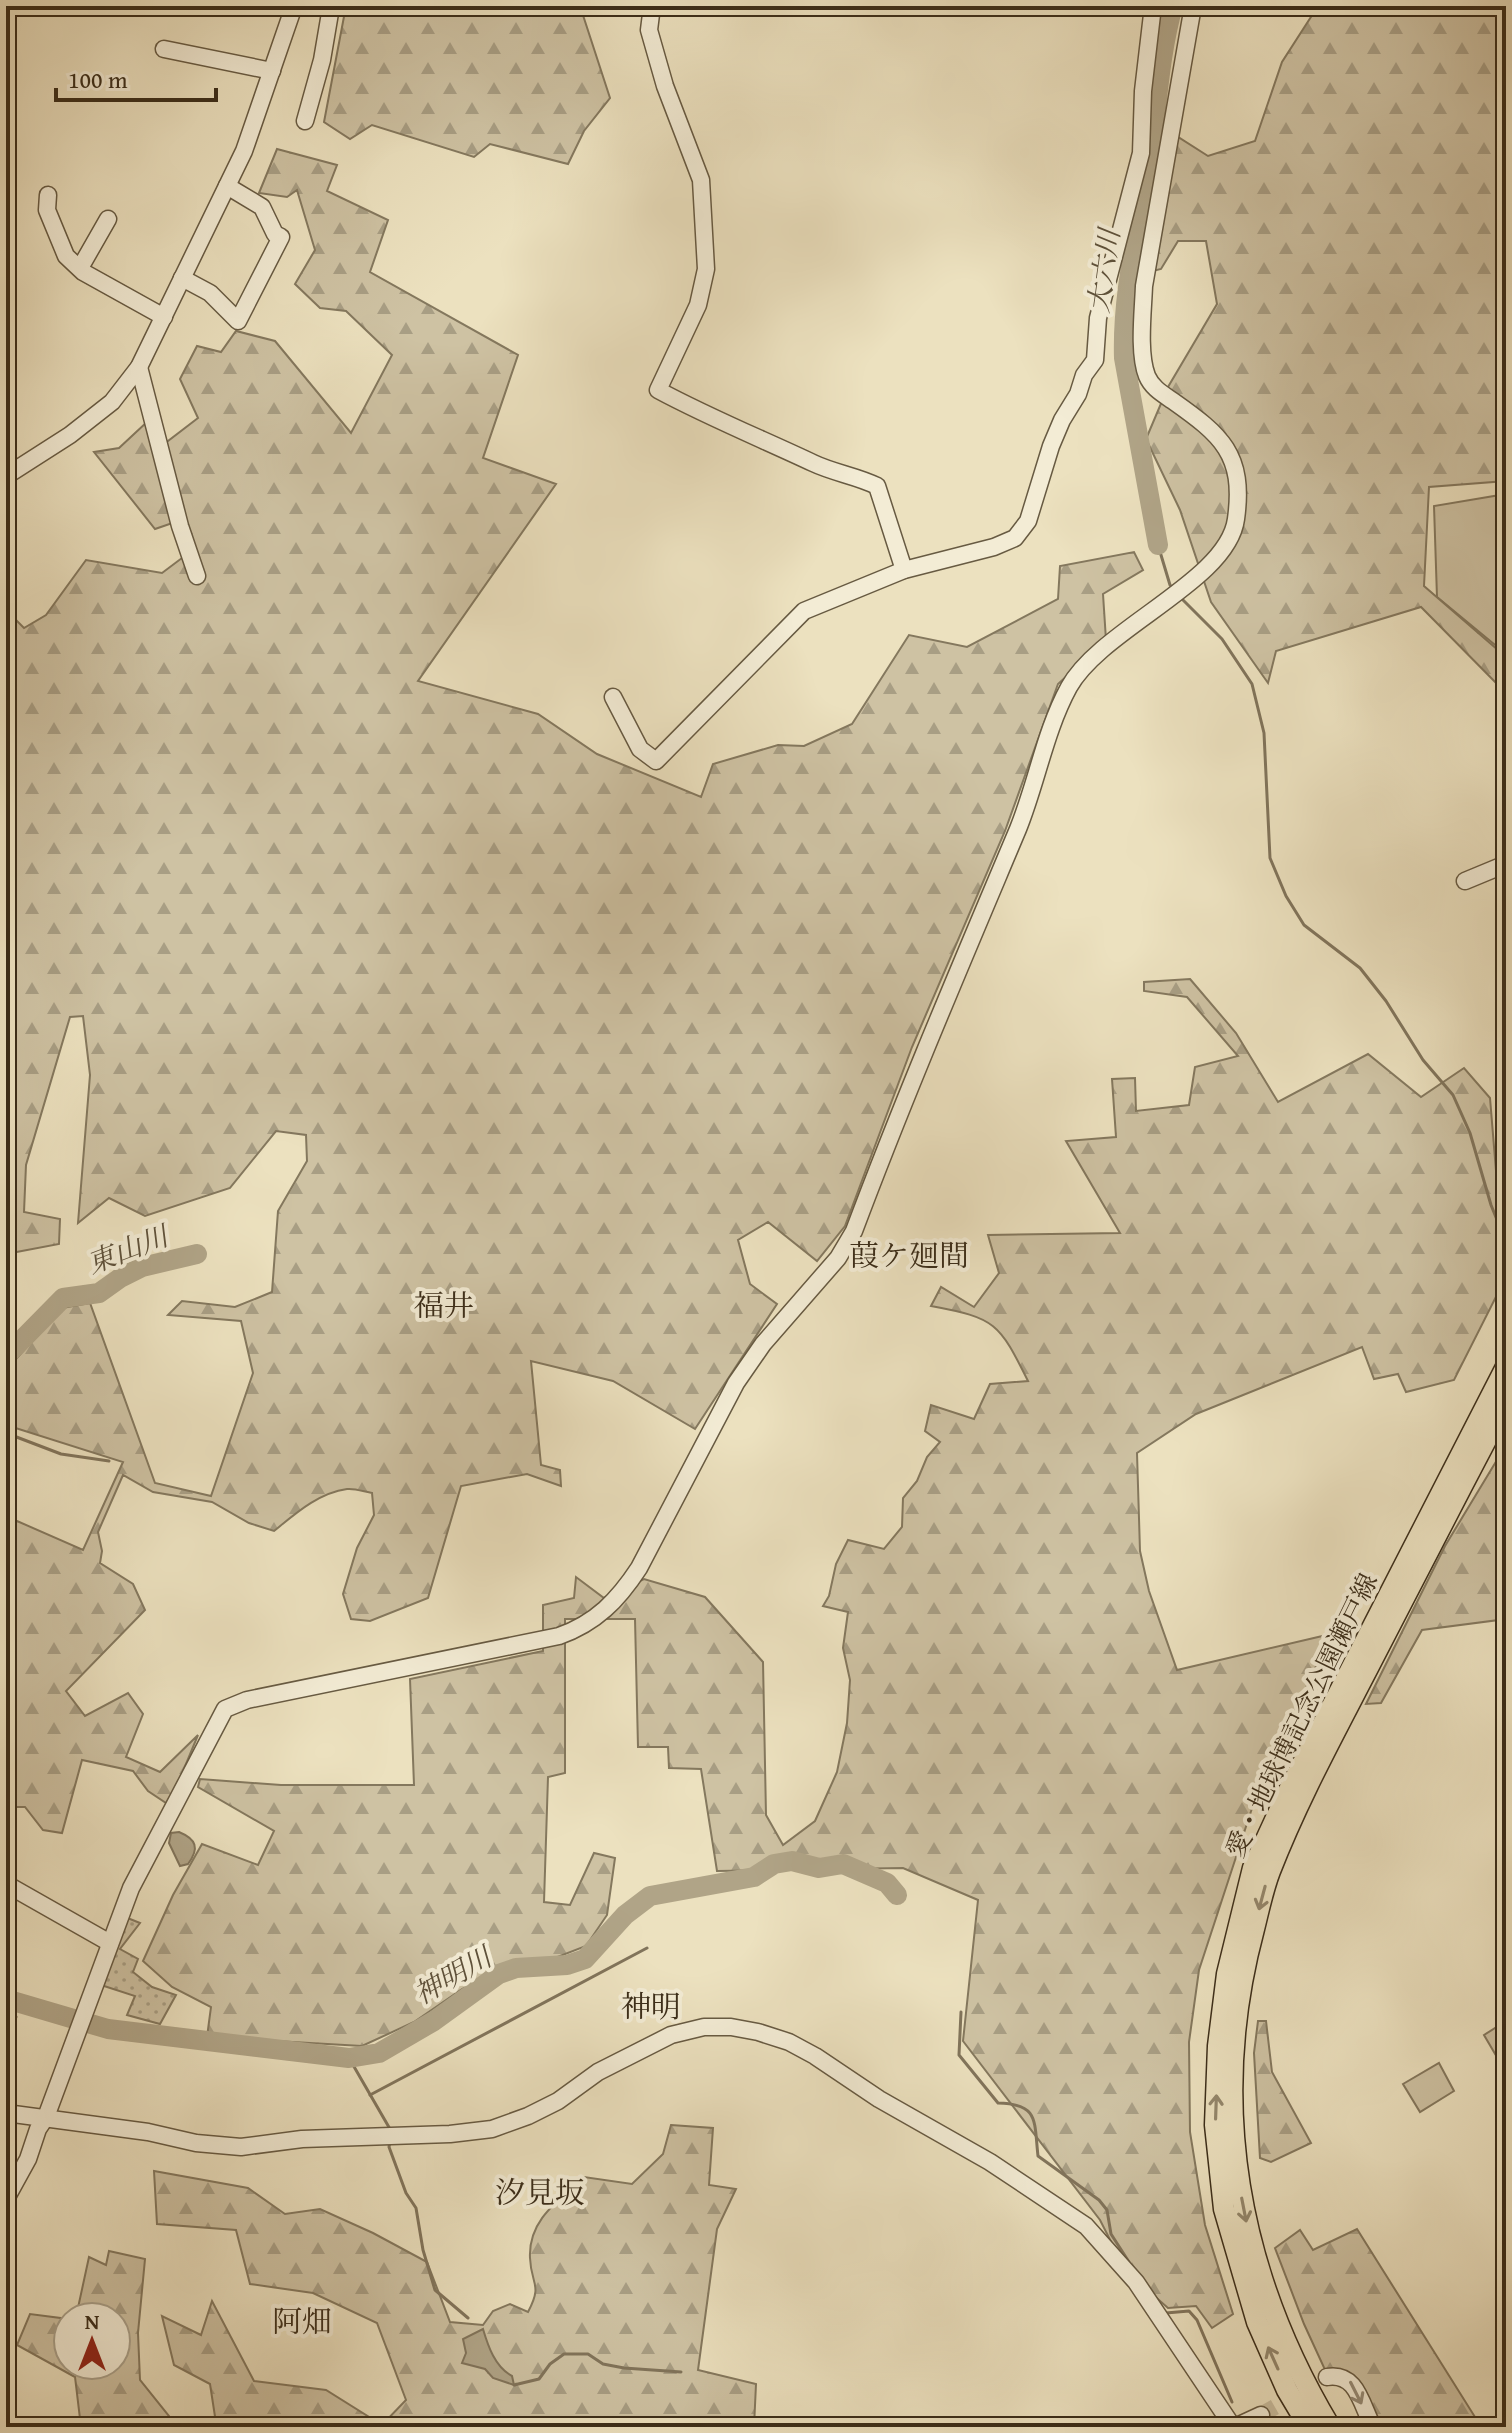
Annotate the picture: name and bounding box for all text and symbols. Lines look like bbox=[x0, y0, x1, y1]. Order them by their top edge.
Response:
scale bar bbox=[56, 52, 216, 102]
text: 100 m bbox=[68, 62, 128, 97]
water label: 大六川 bbox=[1077, 224, 1130, 315]
water label: 東山川 bbox=[80, 1214, 176, 1283]
district label: 葭ケ廻間 bbox=[849, 1233, 969, 1277]
district label: 福井 bbox=[414, 1283, 474, 1327]
street label: 愛・地球博記念公園瀬戸線 bbox=[1215, 1566, 1387, 1864]
one-way arrow bbox=[1254, 1885, 1269, 1911]
water label: 神明川 bbox=[405, 1935, 501, 2014]
district label: 神明 bbox=[621, 1984, 681, 2028]
one-way arrow bbox=[1208, 2094, 1223, 2121]
district label: 汐見坂 bbox=[495, 2170, 585, 2214]
one-way arrow bbox=[1238, 2197, 1253, 2222]
district label: 阿畑 bbox=[272, 2299, 332, 2343]
north arrow bbox=[52, 2301, 132, 2381]
text: N bbox=[85, 2305, 100, 2337]
one-way arrow bbox=[1264, 2346, 1279, 2371]
one-way arrow bbox=[1348, 2381, 1364, 2404]

